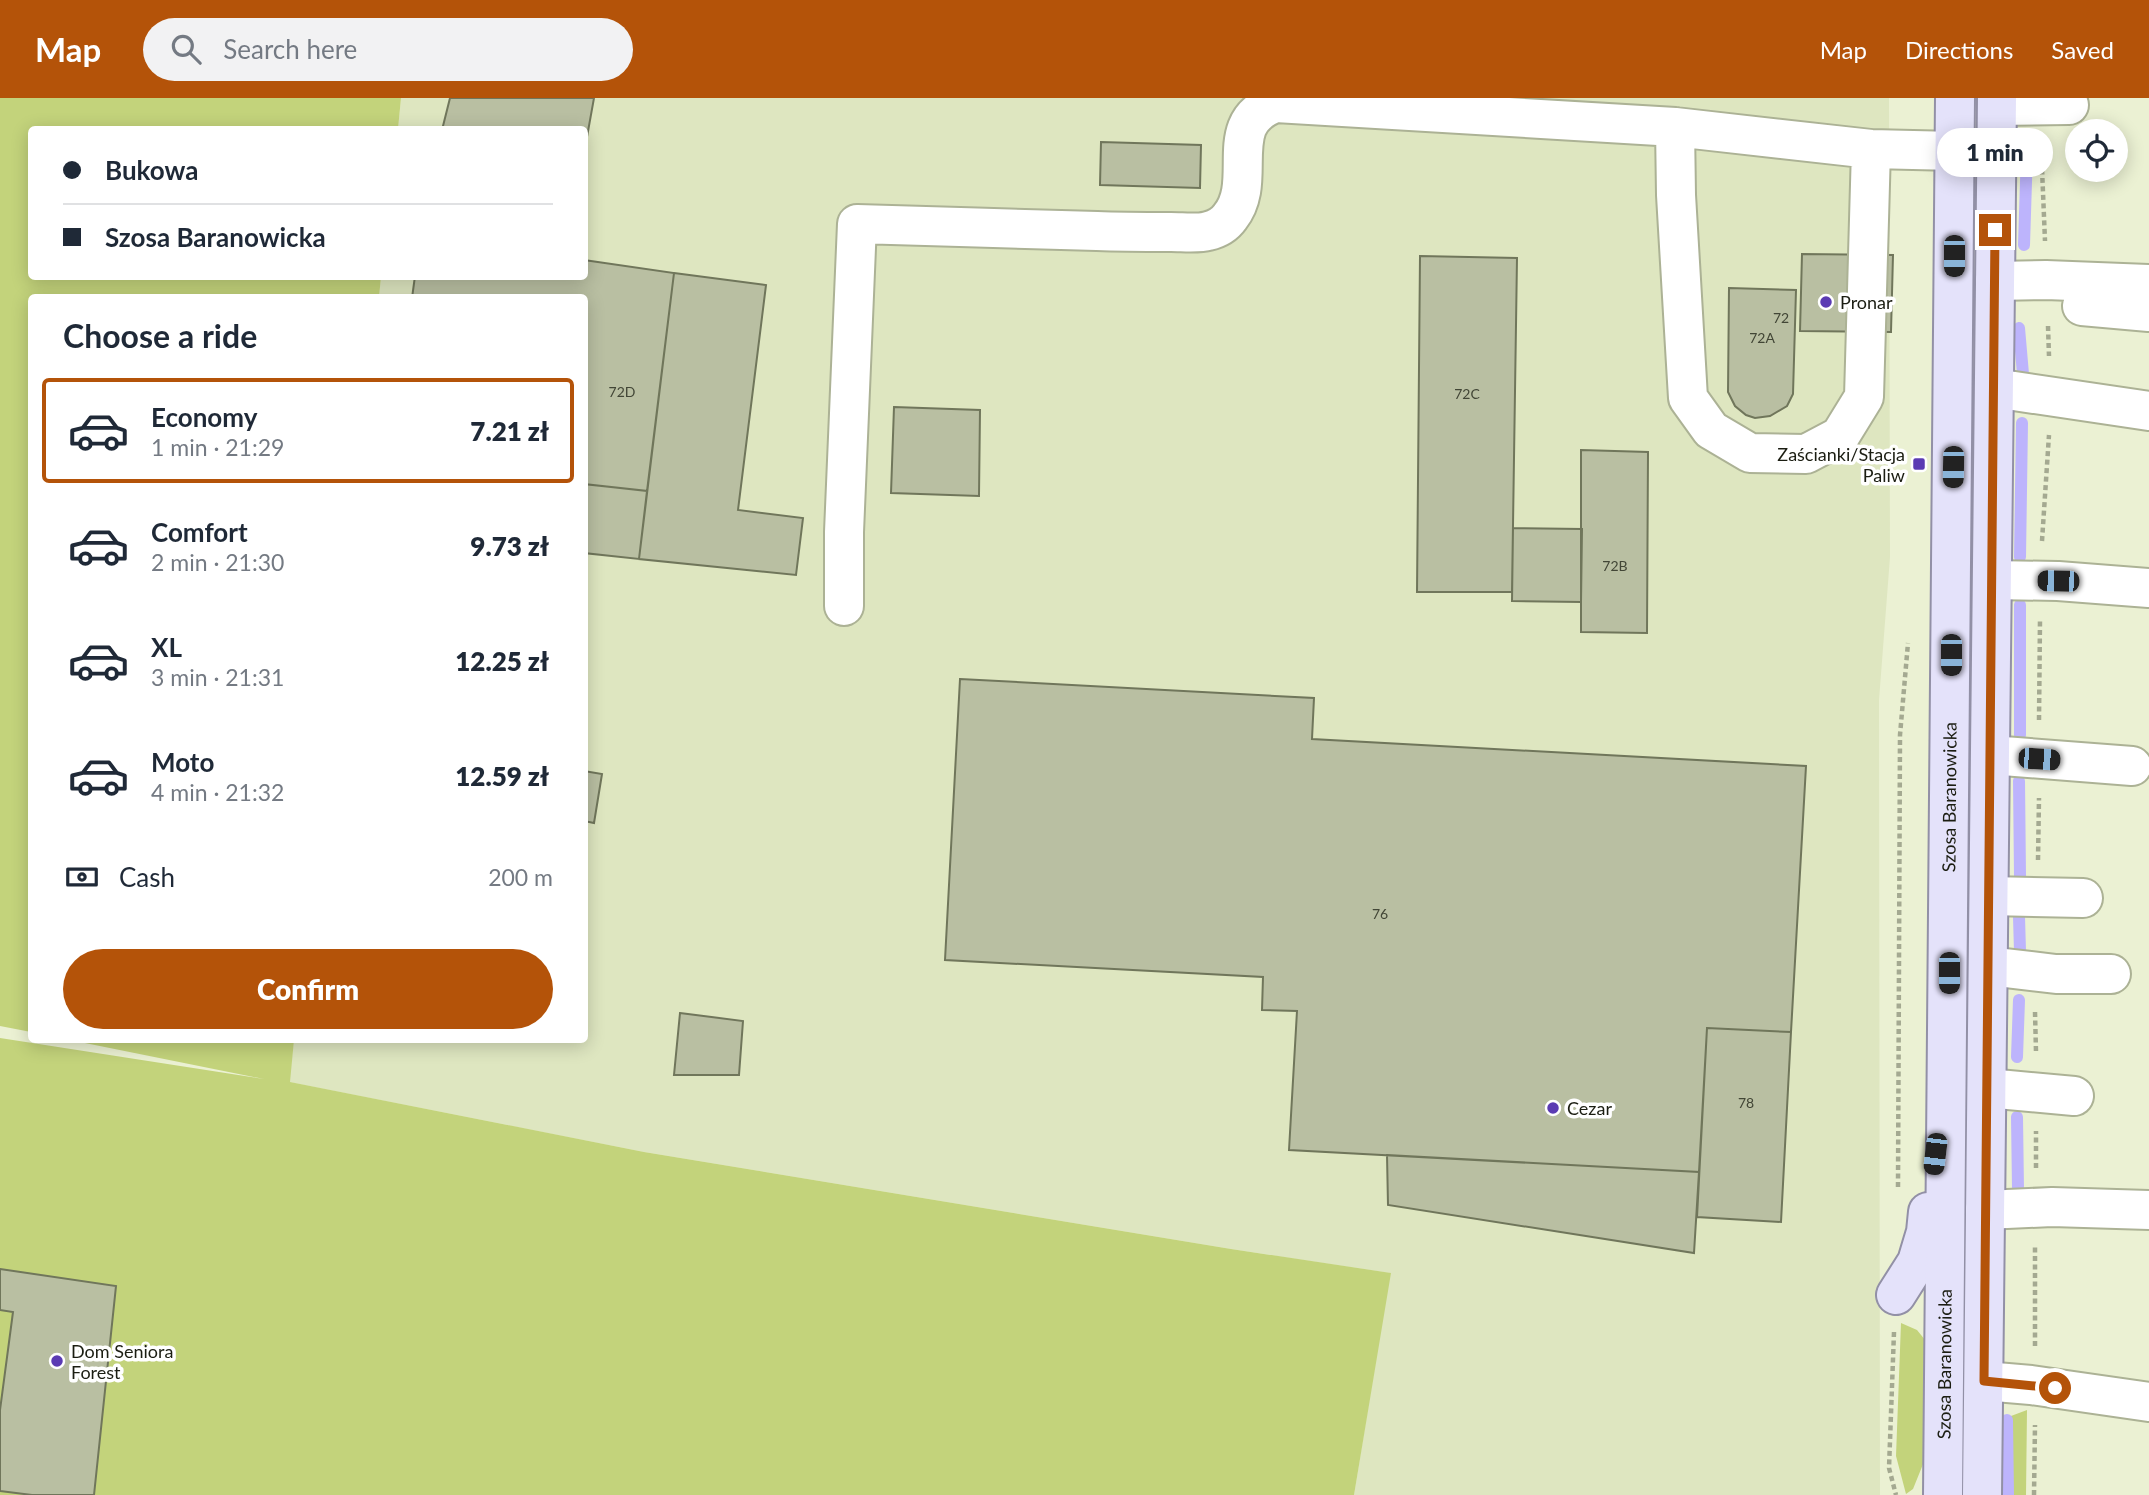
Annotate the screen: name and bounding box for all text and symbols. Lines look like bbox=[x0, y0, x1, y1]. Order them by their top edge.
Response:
search box bbox=[143, 18, 633, 81]
text: Map bbox=[35, 29, 101, 69]
icon: search bbox=[167, 30, 205, 68]
text: Search here bbox=[223, 33, 357, 65]
text: Map bbox=[1820, 35, 1867, 64]
text: Directions bbox=[1905, 35, 2013, 64]
text: Saved bbox=[2051, 35, 2114, 64]
map controls bbox=[2065, 119, 2128, 182]
button: locate bbox=[2065, 119, 2128, 182]
callout: 1 min bbox=[1937, 129, 2053, 178]
text: 1 min bbox=[1966, 138, 2024, 166]
text: Bukowa bbox=[105, 154, 198, 186]
route end bbox=[1979, 214, 2011, 246]
text: Szosa Baranowicka bbox=[105, 221, 326, 253]
car bbox=[1944, 235, 1965, 277]
place label: Pronar bbox=[1840, 291, 1893, 313]
marker: Pronar bbox=[1818, 294, 1834, 310]
house number: 72 bbox=[1773, 309, 1789, 326]
text: Choose a ride bbox=[63, 316, 257, 355]
house number: 72A bbox=[1749, 329, 1775, 346]
house number: 72D bbox=[609, 383, 635, 400]
house number: 72C bbox=[1454, 385, 1480, 402]
icon: car bbox=[67, 399, 130, 462]
text: Economy bbox=[151, 401, 257, 433]
text: 7.21 zł bbox=[470, 415, 549, 447]
text: 1 min · 21:29 bbox=[151, 433, 284, 461]
place label: Zaścianki/Stacja Paliw bbox=[1777, 443, 1905, 486]
car bbox=[1943, 446, 1964, 488]
marker: Zaścianki/Stacja Paliw bbox=[1911, 456, 1927, 472]
icon: car bbox=[67, 514, 130, 577]
text: Comfort bbox=[151, 516, 248, 548]
text: 9.73 zł bbox=[470, 530, 549, 562]
text: 2 min · 21:30 bbox=[151, 548, 284, 576]
house number: 72B bbox=[1602, 557, 1628, 574]
car bbox=[2037, 570, 2080, 592]
icon: car bbox=[67, 629, 130, 692]
text: XL bbox=[151, 631, 182, 663]
car bbox=[1941, 634, 1962, 676]
text: 12.25 zł bbox=[455, 645, 549, 677]
text: 3 min · 21:31 bbox=[151, 663, 284, 691]
street label: Szosa Baranowicka bbox=[1937, 722, 1961, 872]
icon: car bbox=[67, 744, 130, 807]
text: Moto bbox=[151, 746, 214, 778]
car bbox=[2018, 747, 2061, 771]
text: 12.59 zł bbox=[455, 760, 549, 792]
text: 4 min · 21:32 bbox=[151, 778, 284, 806]
icon: cash bbox=[63, 858, 101, 896]
text: Cash bbox=[119, 861, 175, 893]
text: 200 m bbox=[488, 863, 553, 891]
house number: 76 bbox=[1372, 905, 1388, 922]
button: Confirm bbox=[63, 949, 553, 1029]
car bbox=[1939, 952, 1960, 994]
house number: 78 bbox=[1738, 1094, 1754, 1111]
place label: Cezar bbox=[1567, 1097, 1612, 1119]
marker: Cezar bbox=[1545, 1100, 1561, 1116]
car bbox=[1923, 1132, 1948, 1176]
street label: Szosa Baranowicka bbox=[1932, 1289, 1956, 1439]
place label: Dom Seniora Forest bbox=[71, 1340, 173, 1383]
marker: Dom Seniora Forest bbox=[49, 1353, 65, 1369]
route start bbox=[2039, 1372, 2071, 1404]

